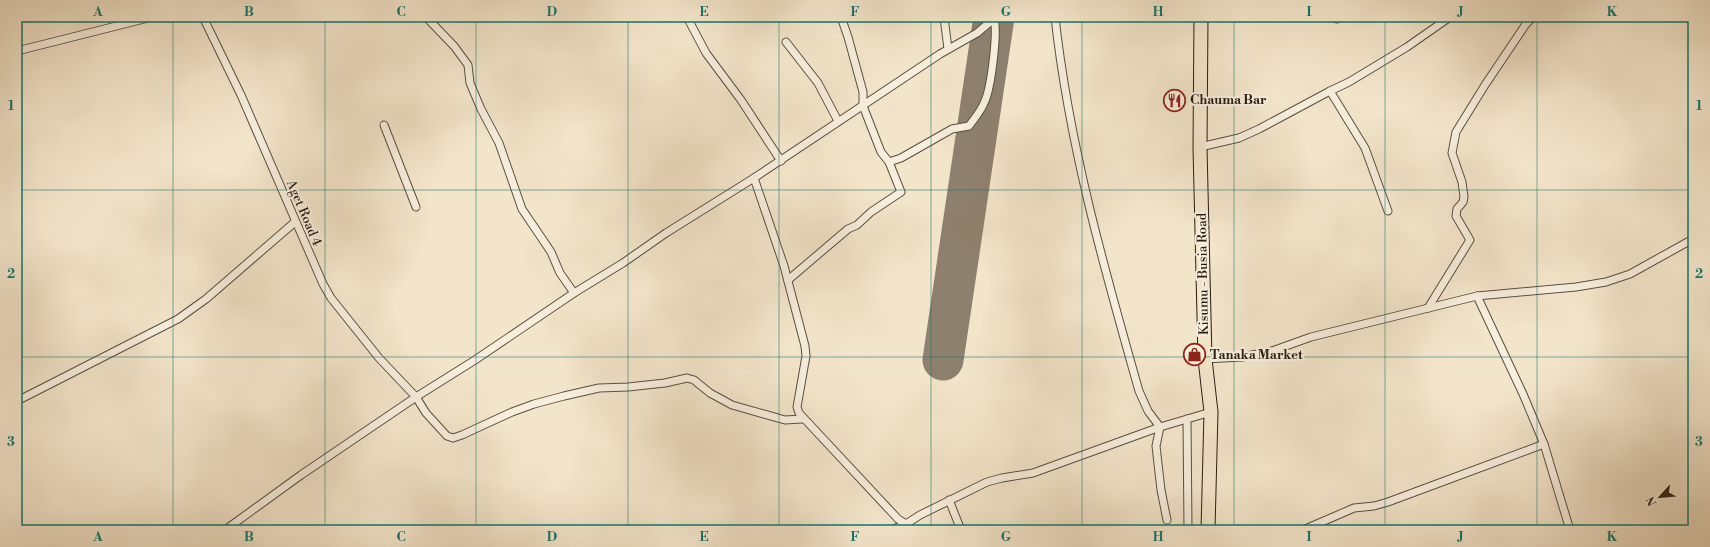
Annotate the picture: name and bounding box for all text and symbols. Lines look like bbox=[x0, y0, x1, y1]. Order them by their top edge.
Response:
text: A bbox=[92, 4, 103, 20]
text: B bbox=[244, 4, 254, 20]
text: C bbox=[396, 4, 406, 20]
text: D bbox=[547, 4, 557, 20]
text: E bbox=[699, 4, 709, 20]
text: F bbox=[850, 4, 860, 20]
text: G bbox=[1001, 4, 1012, 20]
text: H bbox=[1153, 4, 1164, 20]
text: I bbox=[1306, 4, 1312, 20]
text: J bbox=[1456, 4, 1464, 20]
text: K bbox=[1607, 4, 1618, 20]
restaurant icon: Chauma Bar bbox=[1161, 87, 1187, 113]
place label: Chauma Bar bbox=[1190, 92, 1267, 108]
text: 1 bbox=[8, 98, 15, 114]
text: 1 bbox=[1696, 98, 1703, 114]
street label: Aget Road 4 bbox=[283, 177, 325, 249]
street label: Kisumu - Busia Road bbox=[1194, 212, 1212, 335]
text: 2 bbox=[7, 266, 15, 282]
text: 2 bbox=[1695, 266, 1703, 282]
shop icon: Tanaka Market bbox=[1182, 342, 1208, 368]
place label: Tanaka Market bbox=[1210, 347, 1303, 363]
text: 3 bbox=[7, 434, 15, 450]
text: 3 bbox=[1695, 434, 1703, 450]
north arrow bbox=[1640, 477, 1680, 517]
text: N bbox=[1644, 494, 1660, 508]
text: A bbox=[92, 529, 103, 545]
text: B bbox=[244, 529, 254, 545]
text: C bbox=[396, 529, 406, 545]
text: D bbox=[547, 529, 557, 545]
text: E bbox=[699, 529, 709, 545]
text: F bbox=[850, 529, 860, 545]
text: G bbox=[1001, 529, 1012, 545]
text: H bbox=[1153, 529, 1164, 545]
text: I bbox=[1306, 529, 1312, 545]
text: J bbox=[1456, 529, 1464, 545]
text: K bbox=[1607, 529, 1618, 545]

